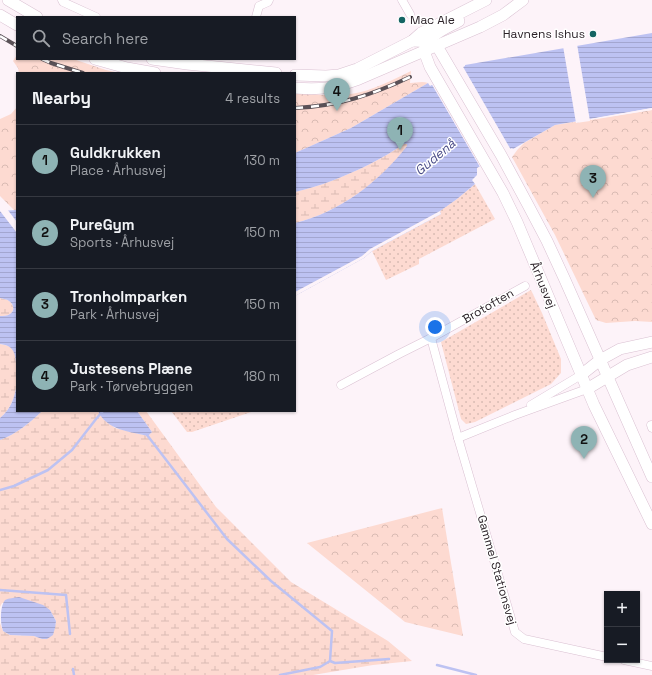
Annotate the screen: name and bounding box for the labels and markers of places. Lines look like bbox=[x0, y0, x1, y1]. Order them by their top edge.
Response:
place label: Mac Ale bbox=[410, 12, 455, 28]
marker: Mac Ale bbox=[397, 15, 407, 25]
place label: Havnens Ishus bbox=[503, 26, 585, 42]
marker: Havnens Ishus bbox=[588, 29, 598, 39]
pin: 4 bbox=[324, 78, 350, 111]
pin: 1 bbox=[387, 117, 413, 150]
pin: 3 bbox=[580, 165, 606, 198]
pin: 2 bbox=[571, 426, 597, 459]

